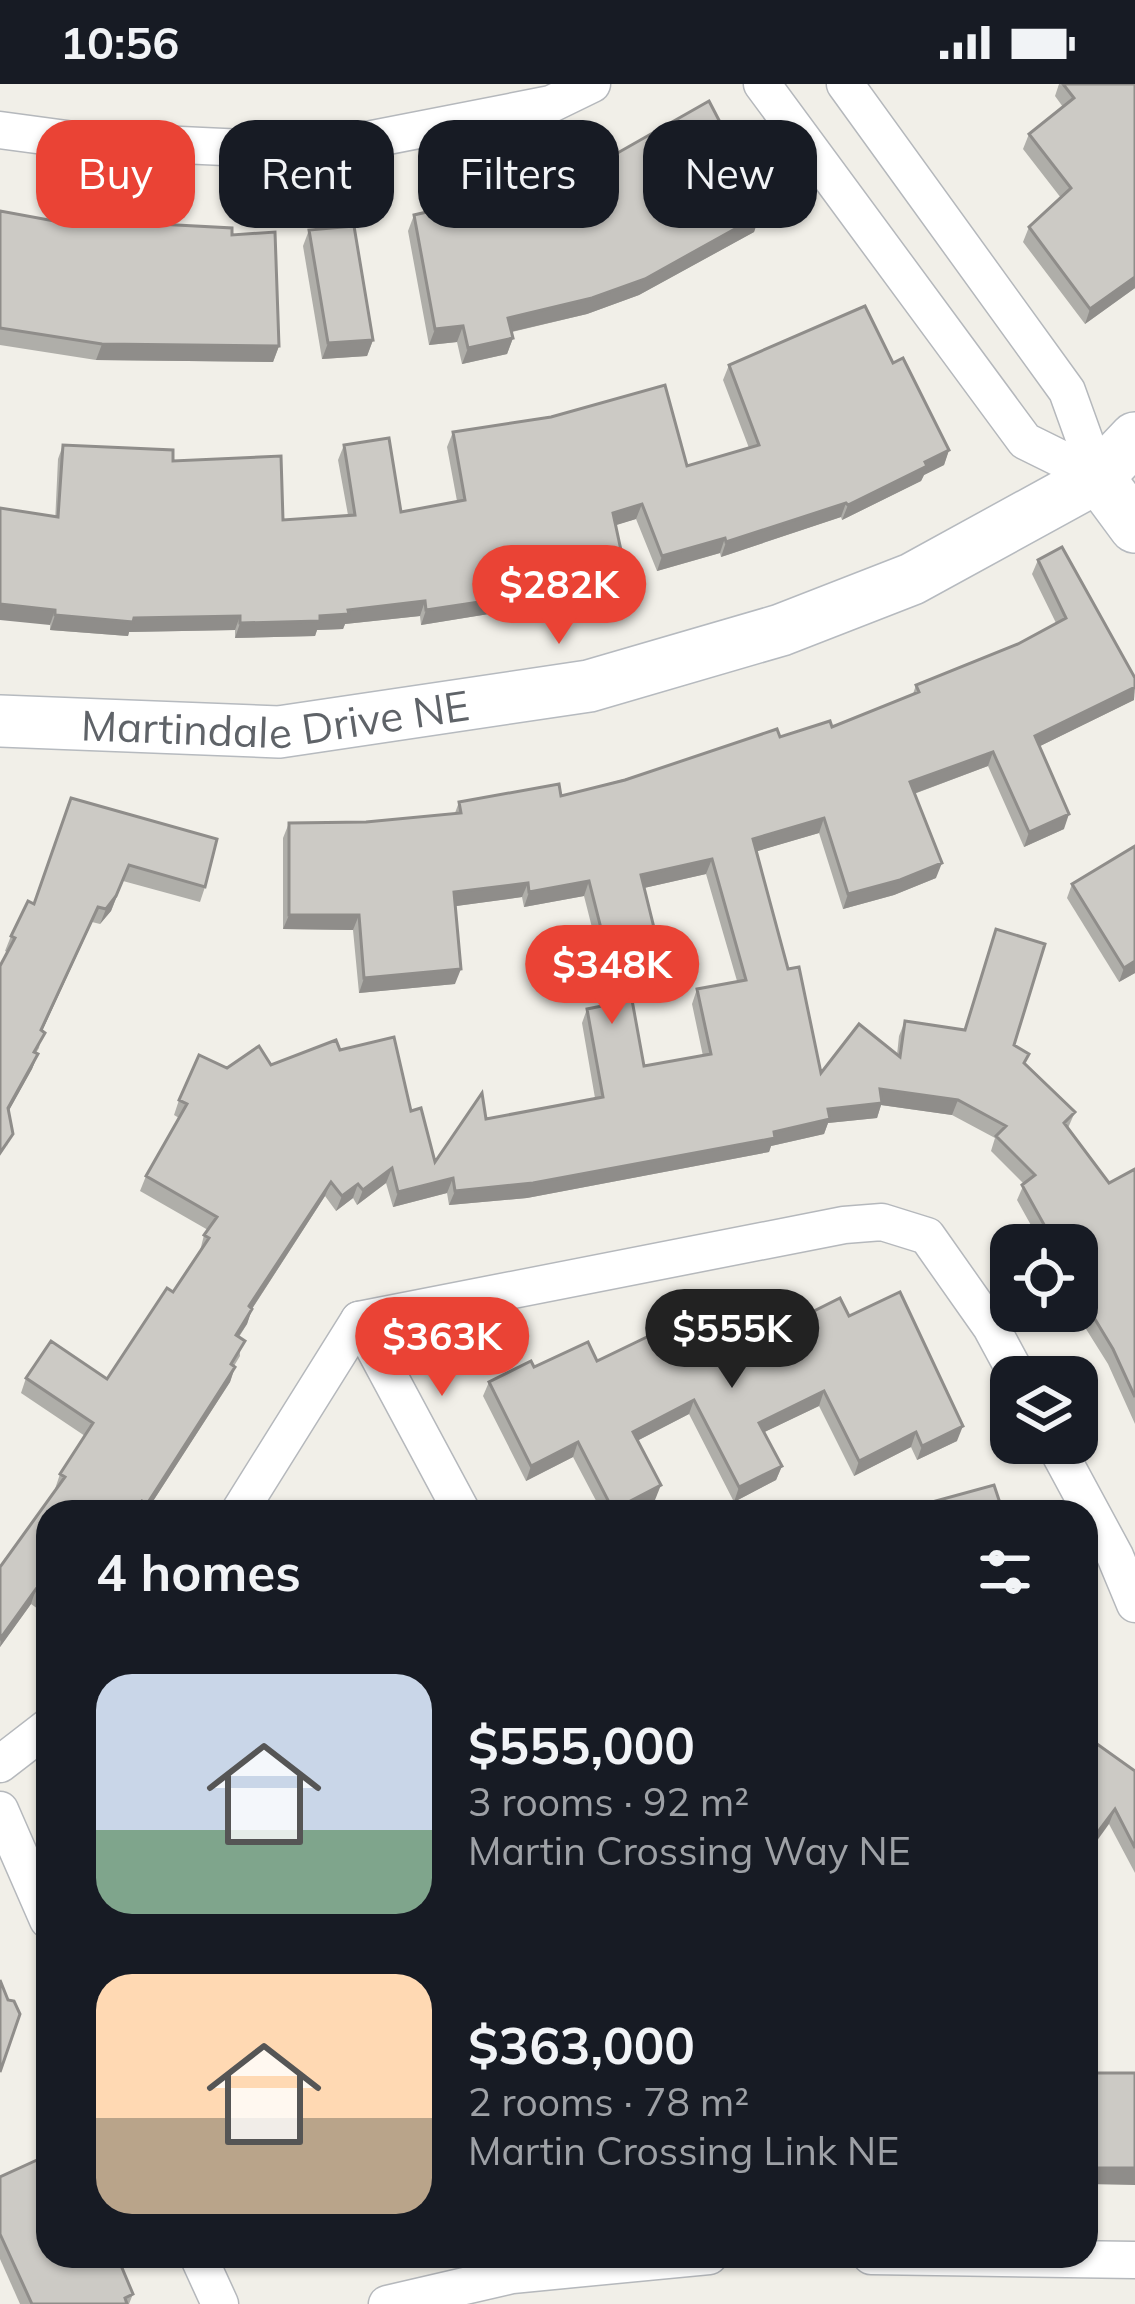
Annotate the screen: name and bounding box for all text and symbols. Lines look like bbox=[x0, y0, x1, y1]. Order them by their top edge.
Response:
text: 10:56 bbox=[60, 14, 179, 70]
chip: Buy bbox=[36, 120, 195, 228]
chip: Rent bbox=[219, 120, 394, 228]
chip: Filters bbox=[418, 120, 619, 228]
chip: New bbox=[643, 120, 817, 228]
pin: $282K bbox=[475, 545, 643, 647]
text: $282K bbox=[499, 559, 619, 608]
street label: Martindale Drive NE bbox=[80, 678, 472, 760]
pin: $348K bbox=[528, 925, 696, 1027]
text: $348K bbox=[552, 939, 672, 988]
map controls bbox=[990, 1224, 1098, 1464]
button: locate bbox=[990, 1224, 1098, 1332]
pin: $555K bbox=[648, 1289, 816, 1391]
pin: $363K bbox=[358, 1297, 526, 1399]
text: $555K bbox=[672, 1303, 792, 1352]
text: $363K bbox=[382, 1311, 502, 1360]
button: layers bbox=[990, 1356, 1098, 1464]
icon: filters bbox=[972, 1539, 1038, 1605]
text: 4 homes bbox=[96, 1540, 301, 1604]
text: $555,000 bbox=[468, 1713, 695, 1777]
icon: home bbox=[192, 1722, 336, 1866]
text: 3 rooms · 92 m² bbox=[468, 1777, 749, 1826]
text: Martin Crossing Way NE bbox=[468, 1826, 911, 1875]
text: $363,000 bbox=[468, 2013, 695, 2077]
icon: home bbox=[192, 2022, 336, 2166]
text: 2 rooms · 78 m² bbox=[468, 2077, 749, 2126]
text: Martin Crossing Link NE bbox=[468, 2126, 899, 2175]

